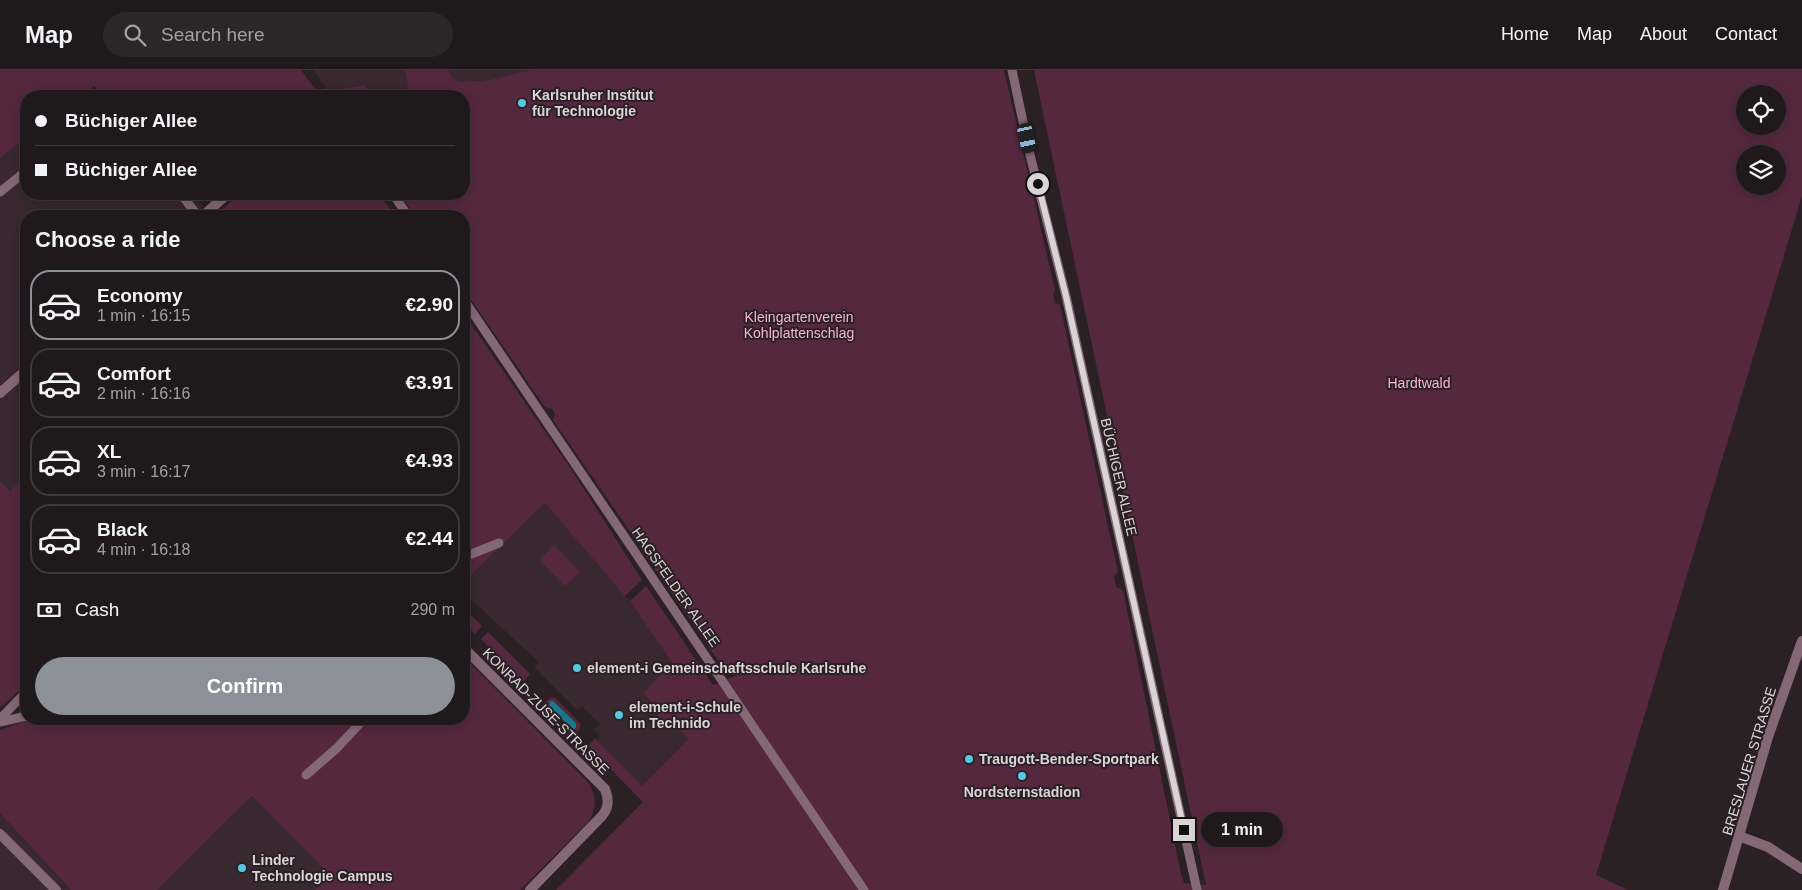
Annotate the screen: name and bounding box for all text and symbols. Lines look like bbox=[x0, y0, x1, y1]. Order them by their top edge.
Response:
search box bbox=[103, 12, 453, 57]
text: Map bbox=[25, 21, 73, 48]
icon: search bbox=[121, 21, 149, 49]
text: Search here bbox=[161, 24, 265, 45]
text: Home bbox=[1501, 24, 1549, 44]
text: Map bbox=[1577, 24, 1612, 44]
text: About bbox=[1640, 24, 1687, 44]
text: Contact bbox=[1715, 24, 1777, 44]
map controls bbox=[1736, 85, 1786, 195]
button: locate bbox=[1736, 85, 1786, 135]
place label: Karlsruher Institut für Technologie bbox=[532, 87, 654, 119]
marker: Karlsruher Institut für Technologie bbox=[516, 97, 528, 109]
text: Büchiger Allee bbox=[65, 110, 197, 131]
car bbox=[1016, 122, 1037, 154]
button: layers bbox=[1736, 145, 1786, 195]
text: Büchiger Allee bbox=[65, 159, 197, 180]
route start bbox=[1027, 173, 1049, 195]
text: Choose a ride bbox=[35, 227, 180, 252]
icon: car bbox=[37, 283, 82, 328]
text: Economy bbox=[97, 285, 183, 306]
text: €2.90 bbox=[405, 294, 453, 315]
text: 1 min · 16:15 bbox=[97, 307, 190, 324]
park label: Kleingartenverein Kohlplattenschlag bbox=[744, 309, 854, 341]
icon: car bbox=[37, 361, 82, 406]
text: Comfort bbox=[97, 363, 171, 384]
text: €3.91 bbox=[405, 372, 453, 393]
park label: Hardtwald bbox=[1387, 375, 1451, 391]
text: 2 min · 16:16 bbox=[97, 385, 190, 402]
street label: BÜCHIGER ALLEE bbox=[1098, 416, 1141, 538]
icon: car bbox=[37, 439, 82, 484]
text: XL bbox=[97, 441, 121, 462]
text: €4.93 bbox=[405, 450, 453, 471]
text: 3 min · 16:17 bbox=[97, 463, 190, 480]
icon: car bbox=[37, 517, 82, 562]
text: Black bbox=[97, 519, 148, 540]
street label: HAGSFELDER ALLEE bbox=[629, 524, 723, 650]
text: €2.44 bbox=[405, 528, 453, 549]
text: 4 min · 16:18 bbox=[97, 541, 190, 558]
icon: cash bbox=[35, 596, 63, 624]
text: Cash bbox=[75, 599, 119, 620]
text: 290 m bbox=[411, 601, 455, 618]
street label: KONRAD-ZUSE-STRASSE bbox=[480, 645, 612, 777]
button: Confirm bbox=[35, 657, 455, 715]
place label: element-i Gemeinschaftsschule Karlsruhe bbox=[587, 660, 867, 676]
marker: element-i Gemeinschaftsschule Karlsruhe bbox=[571, 662, 583, 674]
street label: BRESLAUER STRASSE bbox=[1719, 685, 1779, 837]
place label: element-i-Schule im Technido bbox=[629, 699, 741, 731]
marker: element-i-Schule im Technido bbox=[613, 709, 625, 721]
place label: Traugott-Bender-Sportpark bbox=[979, 751, 1159, 767]
marker: Traugott-Bender-Sportpark bbox=[963, 753, 975, 765]
marker: Nordsternstadion bbox=[1016, 770, 1028, 782]
place label: Nordsternstadion bbox=[964, 784, 1080, 800]
callout: 1 min bbox=[1202, 812, 1284, 848]
route end bbox=[1173, 819, 1195, 841]
text: 1 min bbox=[1221, 821, 1263, 838]
place label: Linder Technologie Campus bbox=[252, 852, 393, 884]
marker: Linder Technologie Campus bbox=[236, 862, 248, 874]

